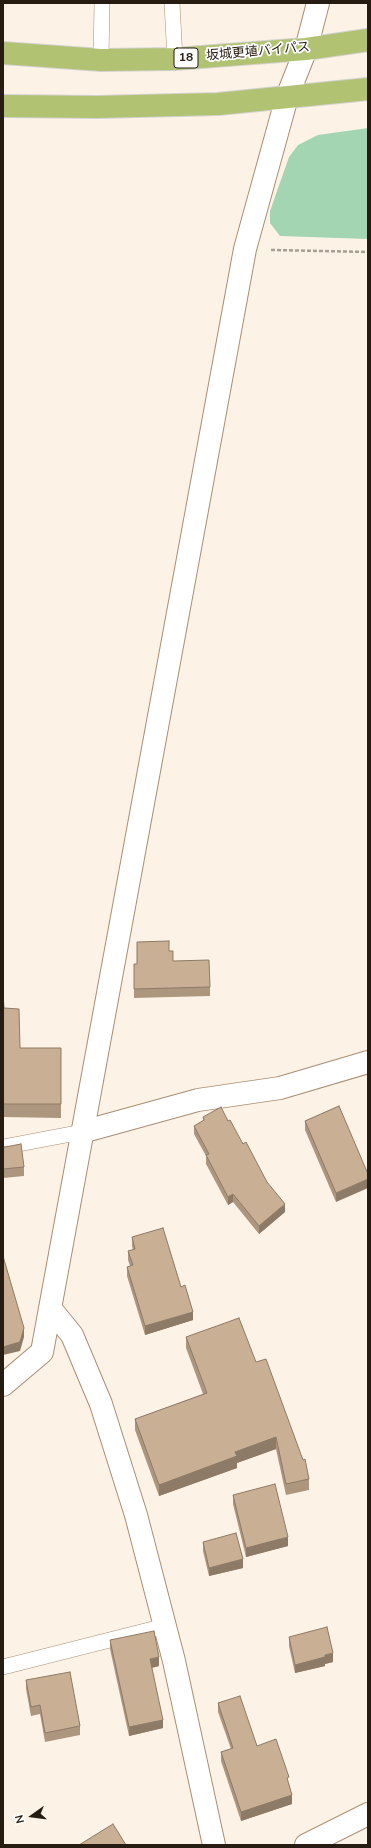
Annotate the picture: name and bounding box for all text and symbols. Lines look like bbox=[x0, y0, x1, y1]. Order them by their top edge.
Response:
street label: 坂城更埴バイパス bbox=[206, 40, 310, 64]
road number: 18 bbox=[174, 48, 198, 68]
north arrow bbox=[12, 1796, 52, 1836]
text: N bbox=[12, 1813, 28, 1825]

